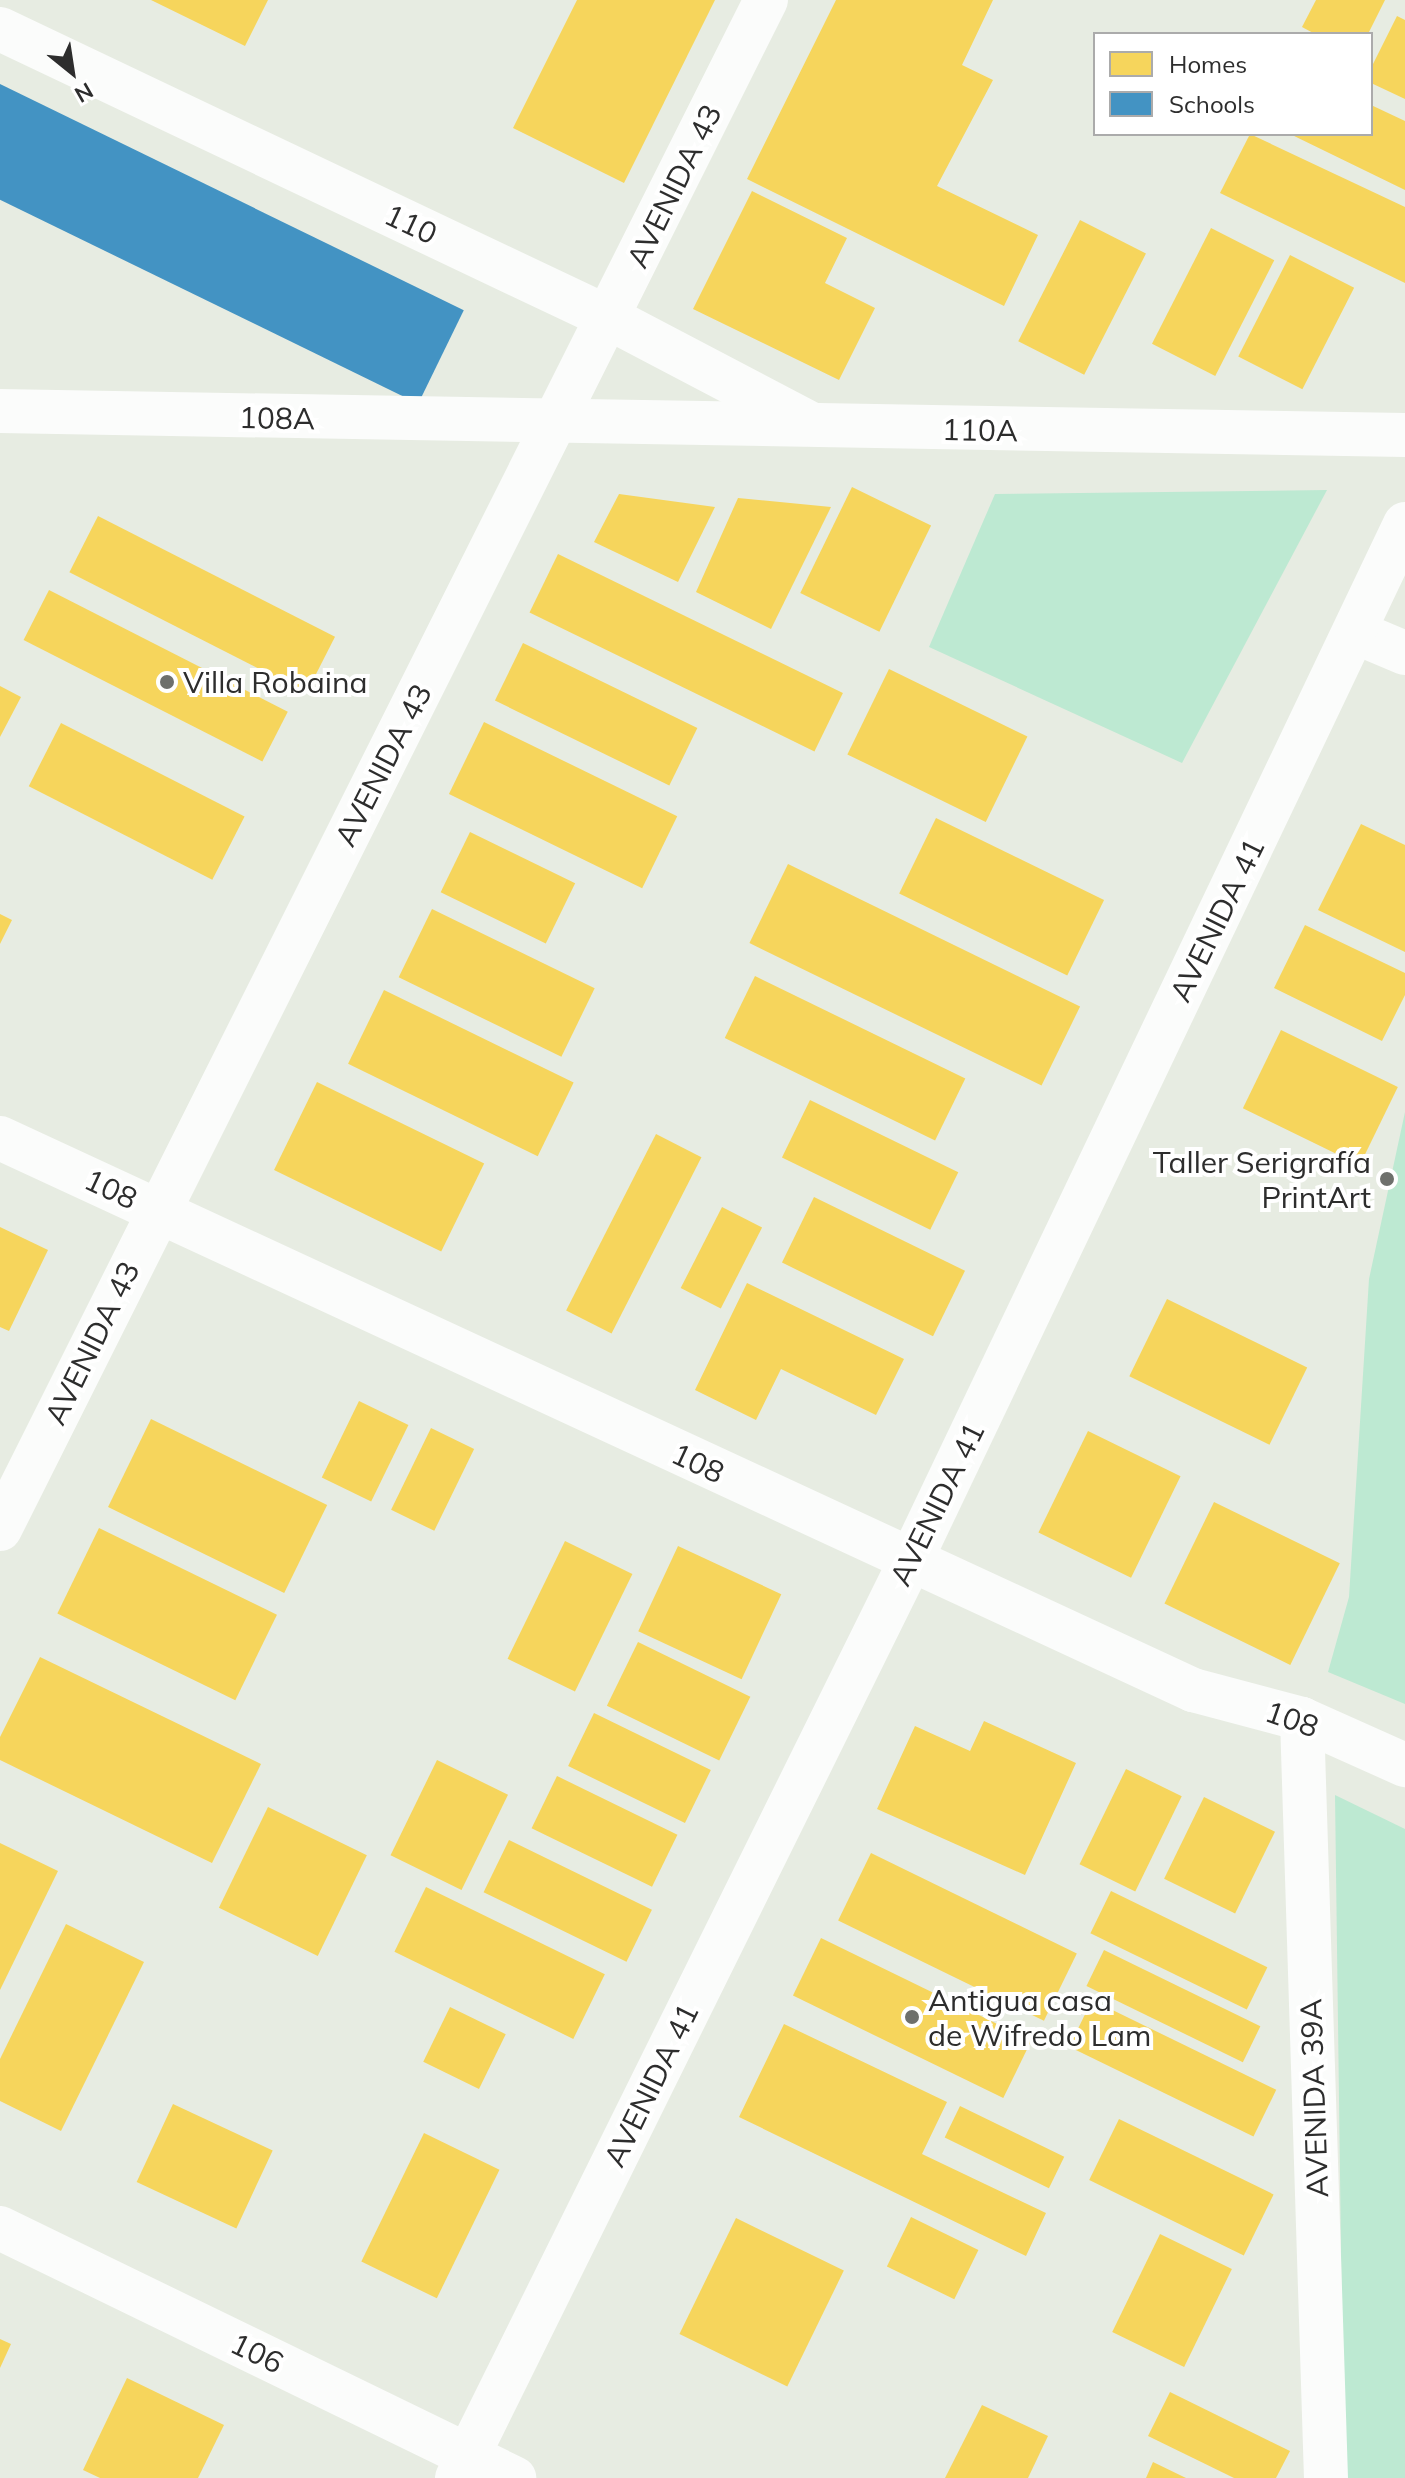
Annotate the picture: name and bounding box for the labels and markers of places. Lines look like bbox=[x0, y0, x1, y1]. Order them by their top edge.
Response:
place label: Villa Robaina bbox=[183, 664, 367, 700]
marker: Villa Robaina bbox=[158, 673, 176, 691]
place label: Taller Serigrafía PrintArt bbox=[1153, 1144, 1371, 1214]
marker: Taller Serigrafía PrintArt bbox=[1378, 1170, 1396, 1188]
place label: Antigua casa de Wifredo Lam bbox=[928, 1982, 1151, 2052]
marker: Antigua casa de Wifredo Lam bbox=[903, 2008, 921, 2026]

